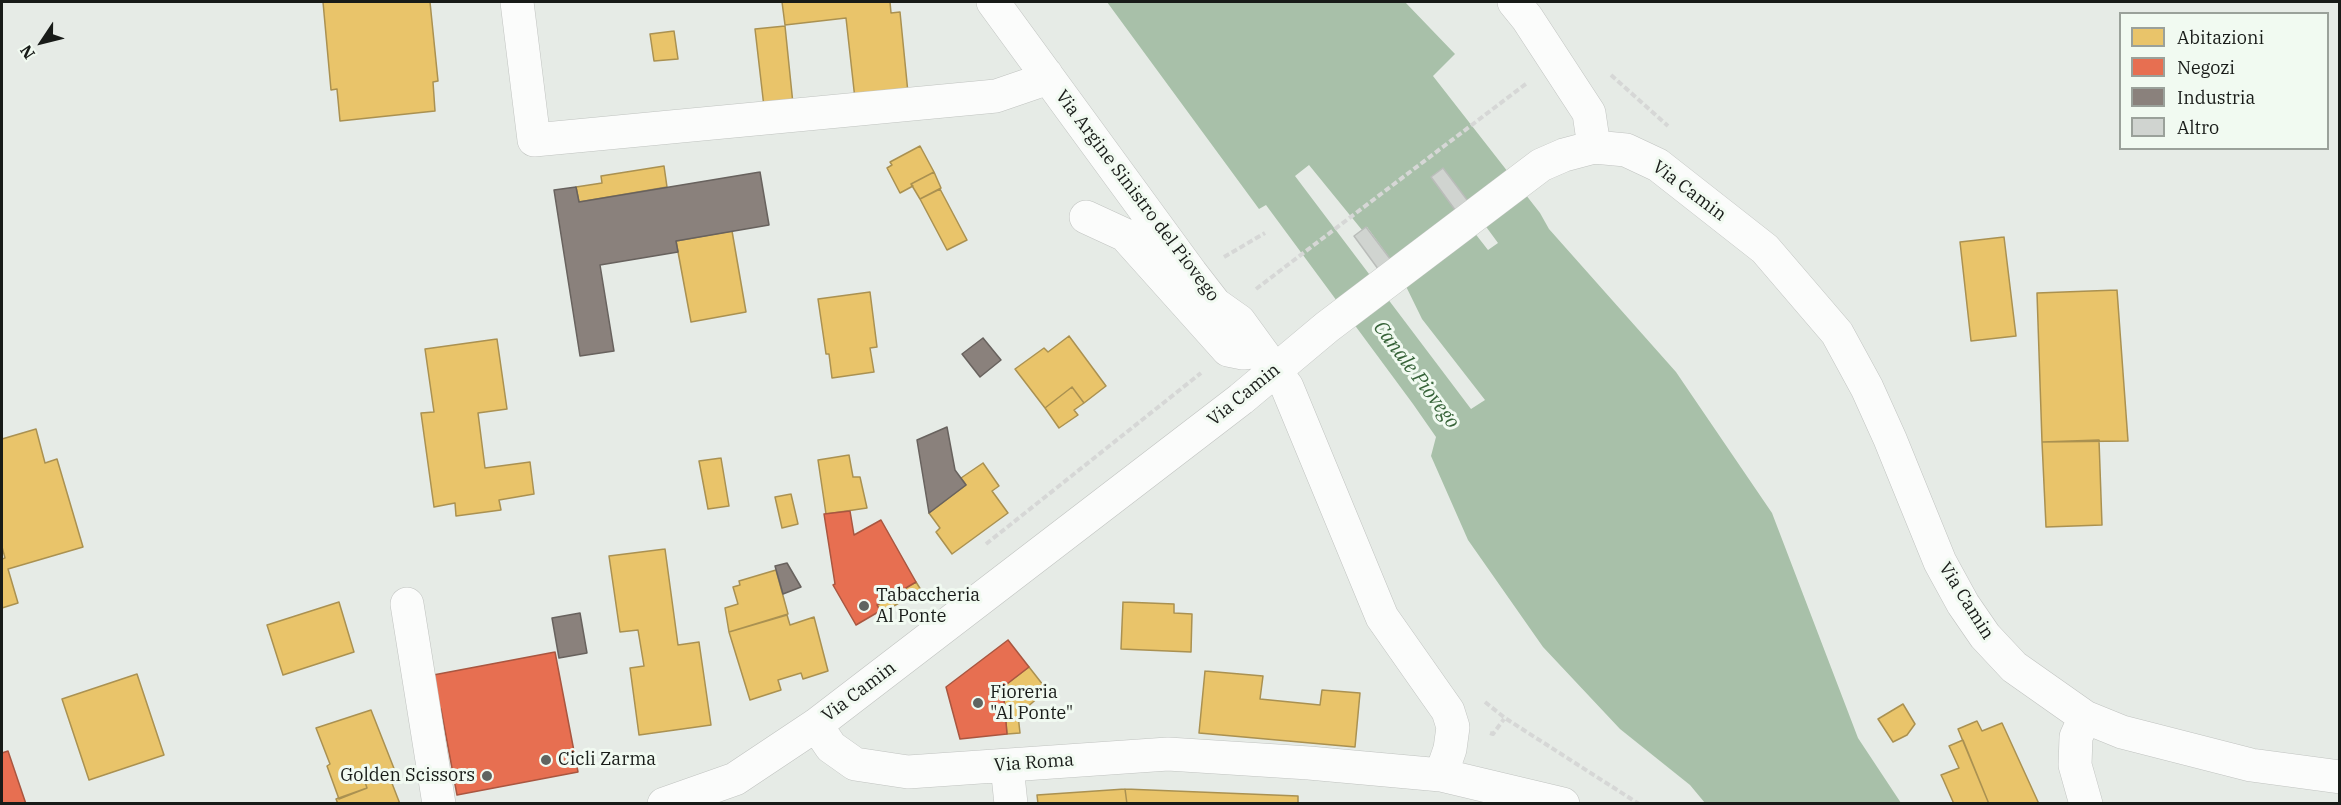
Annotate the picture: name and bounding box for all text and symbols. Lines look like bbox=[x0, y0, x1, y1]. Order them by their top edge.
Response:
north arrow bbox=[12, 12, 72, 72]
legend bbox=[2119, 12, 2329, 150]
text: Abitazioni bbox=[2177, 26, 2264, 49]
text: N bbox=[15, 41, 39, 63]
text: Negozi bbox=[2177, 56, 2235, 79]
street label: Via Argine Sinistro del Piovego bbox=[1050, 86, 1224, 306]
text: Industria bbox=[2177, 86, 2255, 109]
text: Altro bbox=[2177, 116, 2219, 139]
street label: Via Camin bbox=[1648, 156, 1730, 226]
water label: Canale Piovego bbox=[1368, 317, 1464, 433]
street label: Via Camin bbox=[1203, 359, 1285, 431]
street label: Via Camin bbox=[1934, 558, 1998, 644]
place label: Tabaccheria Al Ponte bbox=[876, 585, 980, 628]
marker: Tabaccheria Al Ponte bbox=[857, 599, 871, 613]
street label: Via Camin bbox=[818, 657, 900, 727]
place label: Fioreria "Al Ponte" bbox=[990, 682, 1073, 724]
marker: Fioreria "Al Ponte" bbox=[971, 696, 985, 710]
place label: Cicli Zarma bbox=[558, 749, 656, 771]
street label: Via Roma bbox=[993, 749, 1075, 777]
marker: Cicli Zarma bbox=[539, 753, 553, 767]
place label: Golden Scissors bbox=[340, 765, 475, 787]
marker: Golden Scissors bbox=[480, 769, 494, 783]

